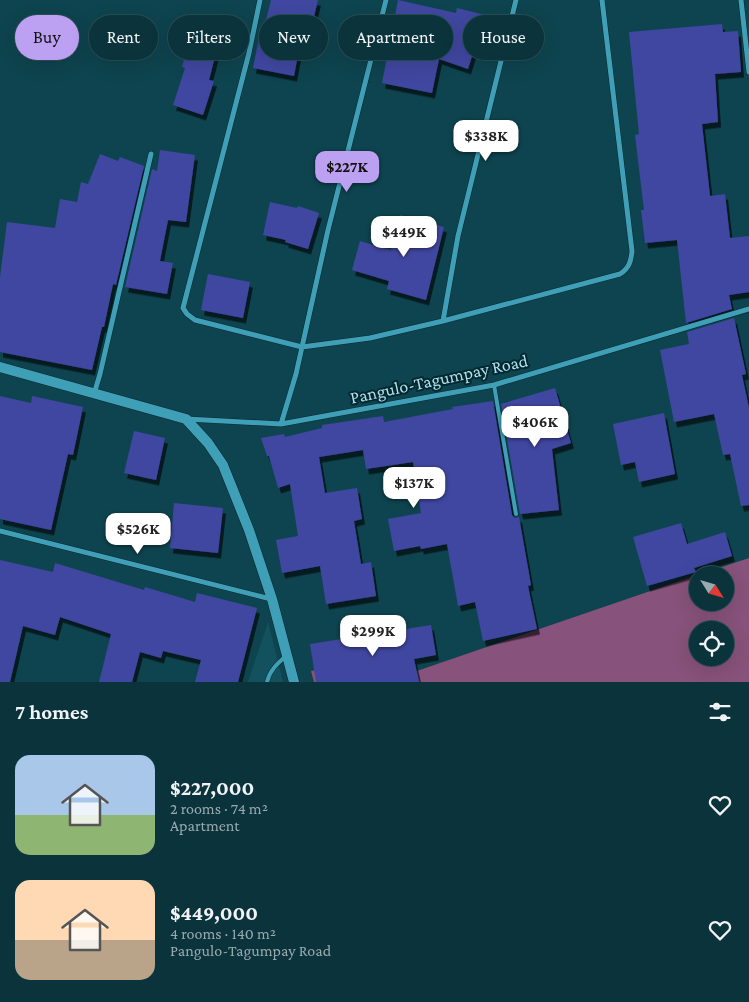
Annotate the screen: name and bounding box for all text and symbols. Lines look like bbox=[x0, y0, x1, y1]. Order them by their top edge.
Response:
chip: Buy bbox=[15, 15, 79, 60]
chip: Rent bbox=[89, 15, 158, 60]
chip: Filters bbox=[168, 15, 249, 60]
chip: New bbox=[259, 15, 328, 60]
chip: Apartment bbox=[338, 15, 453, 60]
chip: House bbox=[463, 15, 544, 60]
pin: $338K bbox=[451, 120, 521, 162]
text: $338K bbox=[464, 127, 508, 144]
pin: $227K bbox=[312, 150, 382, 193]
text: $227K bbox=[326, 158, 368, 175]
pin: $449K bbox=[369, 216, 439, 258]
text: $449K bbox=[382, 223, 426, 240]
street label: Pangulo-Tagumpay Road bbox=[348, 350, 530, 408]
pin: $406K bbox=[500, 406, 570, 448]
text: $406K bbox=[512, 413, 558, 430]
pin: $137K bbox=[379, 466, 449, 509]
text: $137K bbox=[394, 474, 434, 491]
pin: $526K bbox=[103, 512, 173, 555]
text: $526K bbox=[117, 520, 159, 537]
north arrow bbox=[689, 566, 734, 611]
map controls bbox=[689, 566, 734, 666]
pin: $299K bbox=[338, 614, 408, 657]
button: locate bbox=[689, 621, 734, 666]
text: $299K bbox=[351, 622, 395, 639]
icon: filters bbox=[706, 698, 734, 726]
text: 7 homes bbox=[15, 700, 88, 724]
icon: home bbox=[55, 775, 115, 835]
text: $227,000 bbox=[170, 776, 254, 800]
icon: heart bbox=[706, 791, 734, 819]
text: 2 rooms · 74 m² bbox=[170, 800, 268, 817]
text: Apartment bbox=[170, 817, 240, 834]
icon: home bbox=[55, 900, 115, 960]
text: $449,000 bbox=[170, 901, 258, 925]
icon: heart bbox=[706, 916, 734, 944]
text: 4 rooms · 140 m² bbox=[170, 925, 276, 942]
text: Pangulo-Tagumpay Road bbox=[170, 942, 331, 959]

